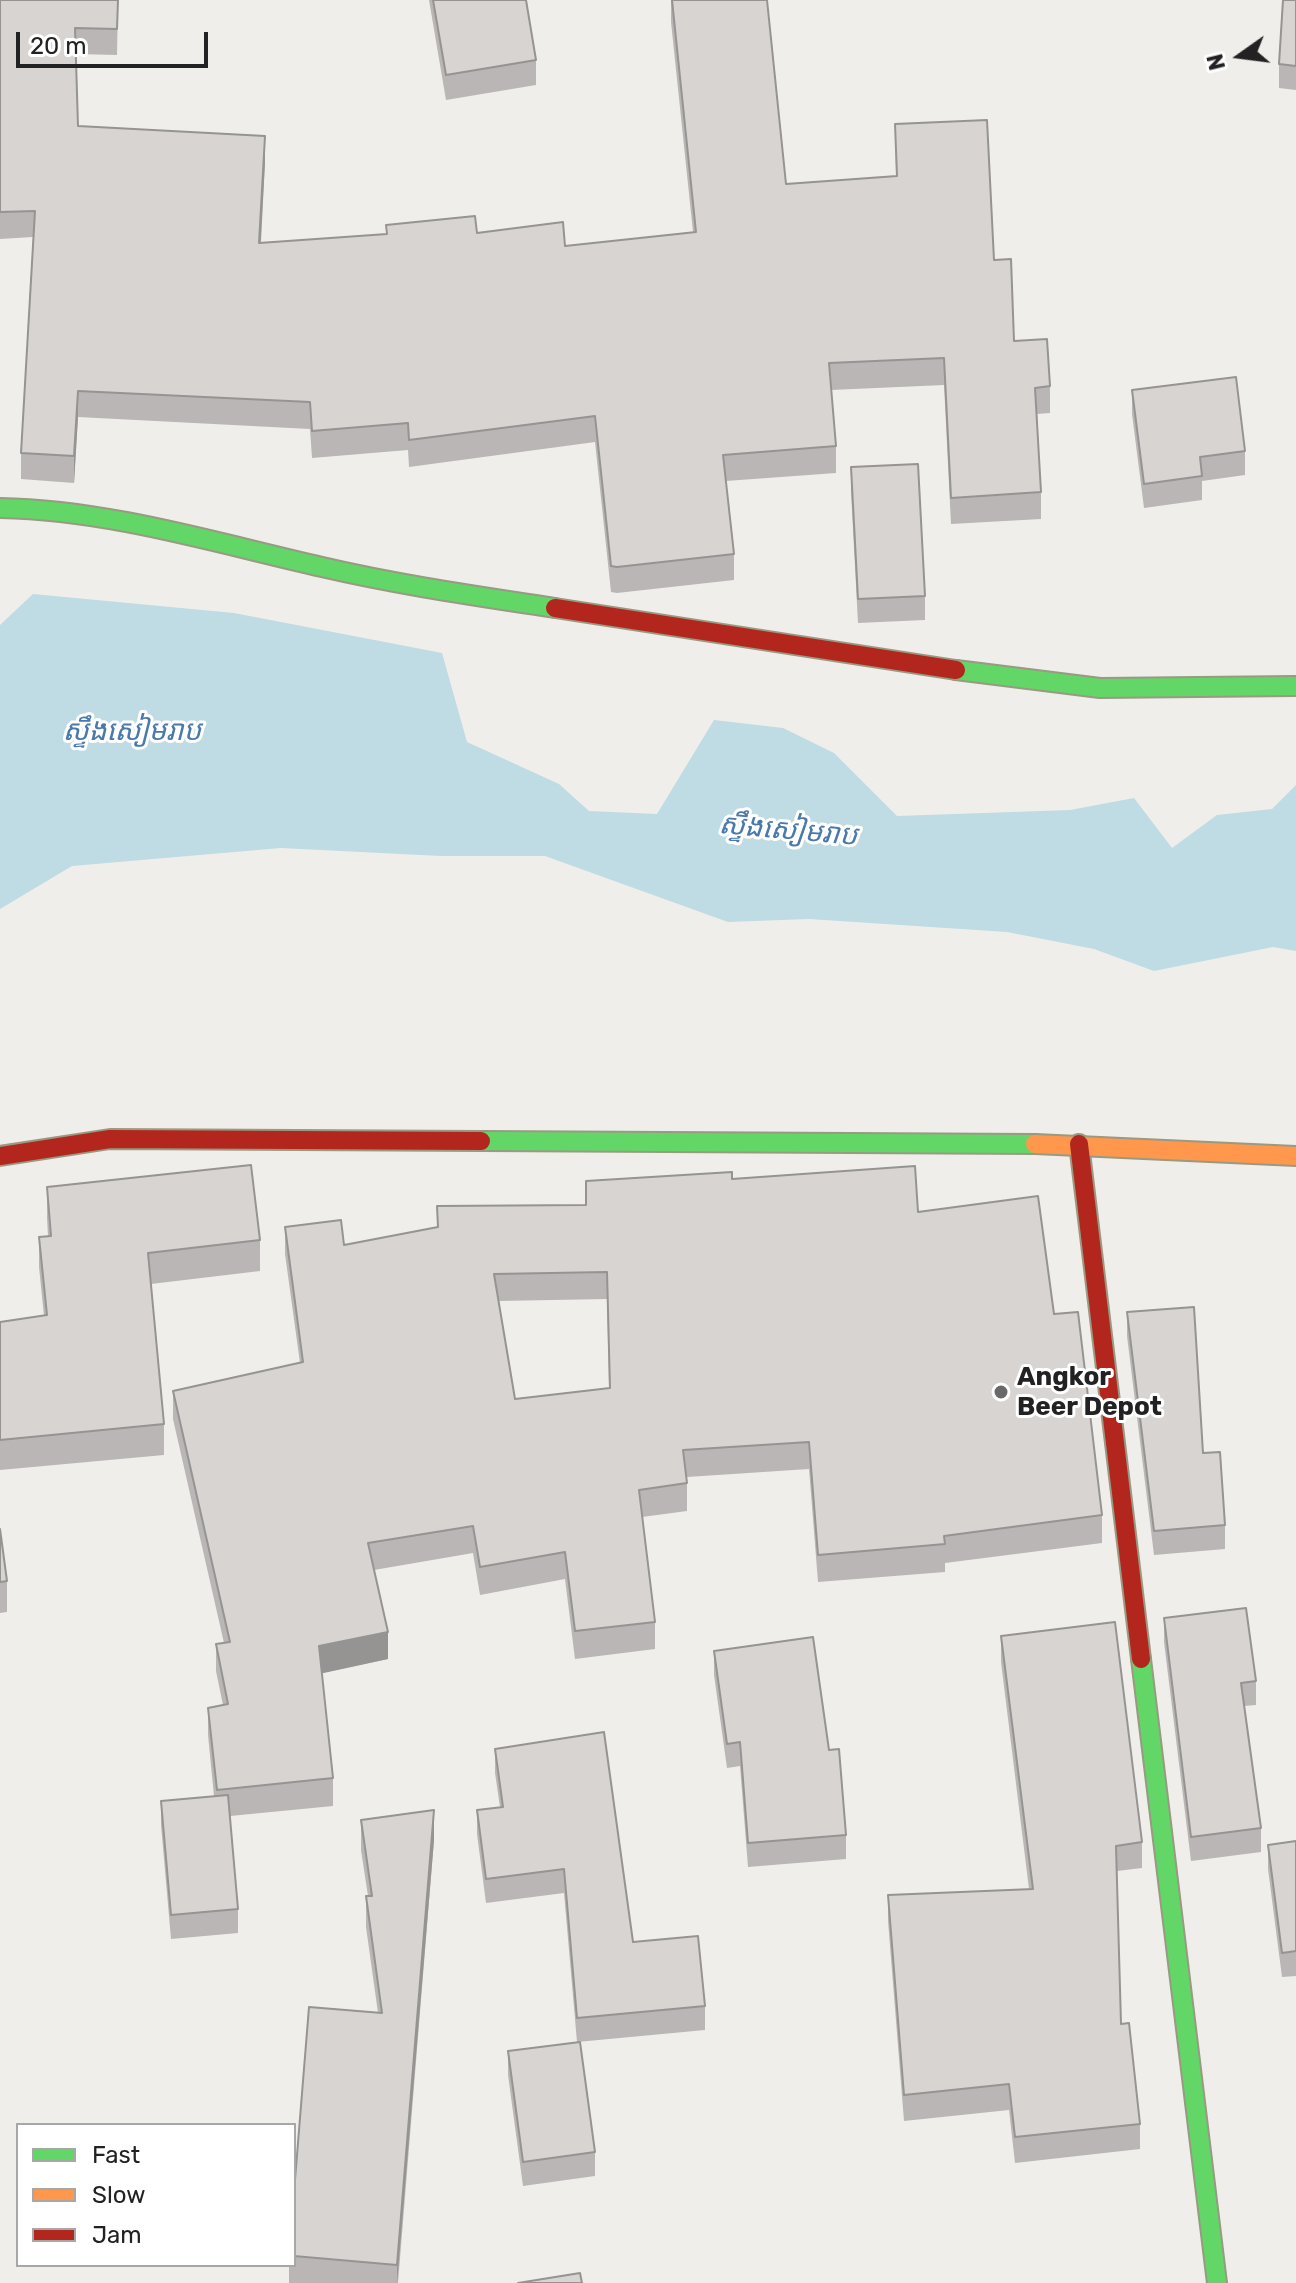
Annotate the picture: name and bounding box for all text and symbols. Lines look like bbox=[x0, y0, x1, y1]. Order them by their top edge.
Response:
scale bar bbox=[20, 16, 212, 66]
north arrow bbox=[1200, 16, 1280, 96]
text: 20 m bbox=[30, 32, 87, 60]
text: N bbox=[1201, 51, 1231, 73]
water label: ស្ទឹងសៀមរាប bbox=[63, 715, 201, 749]
water label: ស្ទឹងសៀមរាប bbox=[717, 808, 859, 854]
place label: Angkor Beer Depot bbox=[1017, 1361, 1162, 1422]
marker: Angkor Beer Depot bbox=[992, 1383, 1010, 1401]
legend bbox=[16, 2123, 296, 2267]
text: Fast bbox=[92, 2141, 140, 2169]
text: Slow bbox=[92, 2181, 145, 2209]
text: Jam bbox=[92, 2221, 142, 2249]

